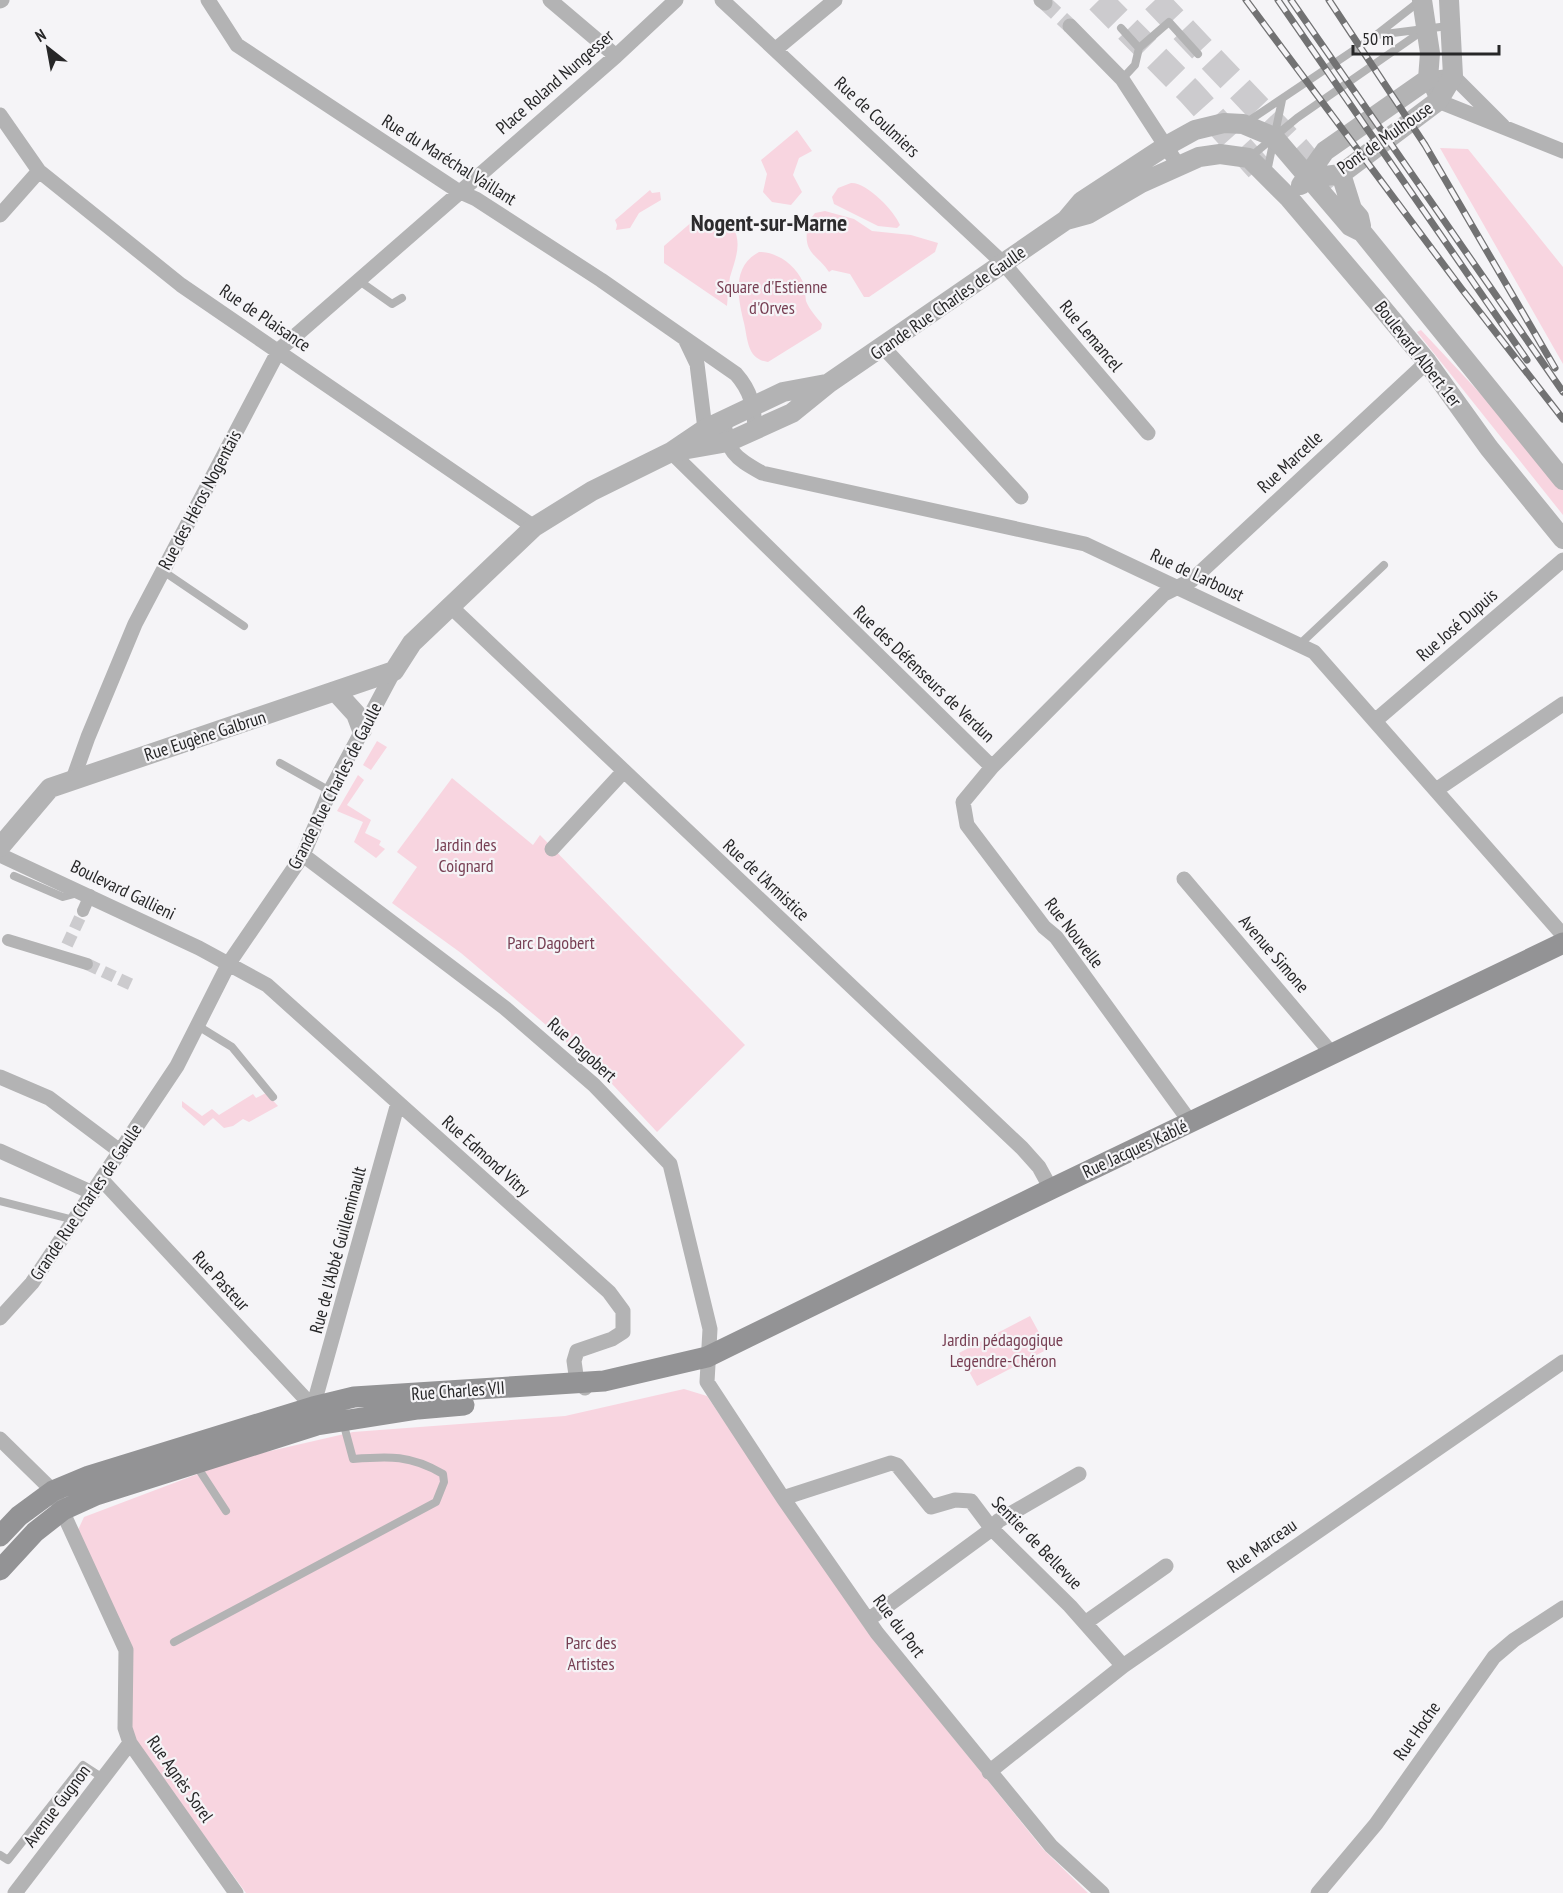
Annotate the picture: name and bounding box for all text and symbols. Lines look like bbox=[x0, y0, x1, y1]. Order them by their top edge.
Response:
north arrow bbox=[18, 18, 78, 78]
scale bar bbox=[1353, 18, 1498, 56]
text: N bbox=[31, 24, 49, 46]
street label: Place Roland Nungesser bbox=[491, 24, 618, 139]
text: 50 m bbox=[1362, 27, 1394, 50]
street label: Rue de Coulmiers bbox=[830, 71, 925, 162]
street label: Pont de Mulhouse bbox=[1332, 96, 1437, 179]
street label: Rue du Maréchal Vaillant bbox=[378, 109, 521, 210]
district label: Nogent-sur-Marne bbox=[691, 207, 847, 238]
street label: Grande Rue Charles de Gaulle bbox=[866, 240, 1030, 365]
park label: Square d'Estienne d'Orves bbox=[716, 275, 828, 319]
street label: Rue de Plaisance bbox=[215, 279, 315, 356]
street label: Rue Lemancel bbox=[1055, 295, 1128, 377]
street label: Boulevard Albert 1er bbox=[1370, 296, 1467, 411]
street label: Rue des Héros Nogentais bbox=[153, 426, 246, 574]
street label: Rue Marcelle bbox=[1252, 426, 1327, 498]
street label: Rue de Larboust bbox=[1147, 543, 1248, 606]
street label: Rue José Dupuis bbox=[1411, 583, 1502, 666]
street label: Rue des Défenseurs de Verdun bbox=[849, 600, 1000, 747]
street label: Grande Rue Charles de Gaulle bbox=[282, 698, 387, 873]
street label: Rue Eugène Galbrun bbox=[141, 705, 268, 766]
park label: Jardin des Coignard bbox=[434, 833, 497, 877]
street label: Rue de l'Armistice bbox=[718, 834, 814, 926]
street label: Boulevard Gallieni bbox=[67, 854, 179, 925]
street label: Rue Nouvelle bbox=[1040, 893, 1109, 973]
street label: Avenue Simone bbox=[1234, 910, 1314, 997]
park label: Parc Dagobert bbox=[507, 931, 595, 954]
street label: Rue Dagobert bbox=[543, 1012, 622, 1087]
street label: Rue Edmond Vitry bbox=[438, 1110, 535, 1201]
street label: Rue Jacques Kablé bbox=[1079, 1114, 1191, 1183]
street label: Grande Rue Charles de Gaulle bbox=[25, 1119, 147, 1285]
street label: Rue de l'Abbé Guilleminault bbox=[304, 1164, 371, 1336]
street label: Rue Pasteur bbox=[188, 1246, 255, 1315]
park label: Jardin pédagogique Legendre-Chéron bbox=[942, 1328, 1063, 1372]
street label: Rue Charles VII bbox=[410, 1376, 506, 1405]
street label: Sentier de Bellevue bbox=[987, 1491, 1088, 1594]
street label: Rue Marceau bbox=[1222, 1513, 1301, 1578]
street label: Rue du Port bbox=[868, 1590, 931, 1662]
park label: Parc des Artistes bbox=[566, 1631, 616, 1675]
street label: Rue Hoche bbox=[1388, 1697, 1445, 1765]
street label: Rue Agnès Sorel bbox=[142, 1731, 219, 1827]
street label: Avenue Gugnon bbox=[18, 1760, 95, 1852]

